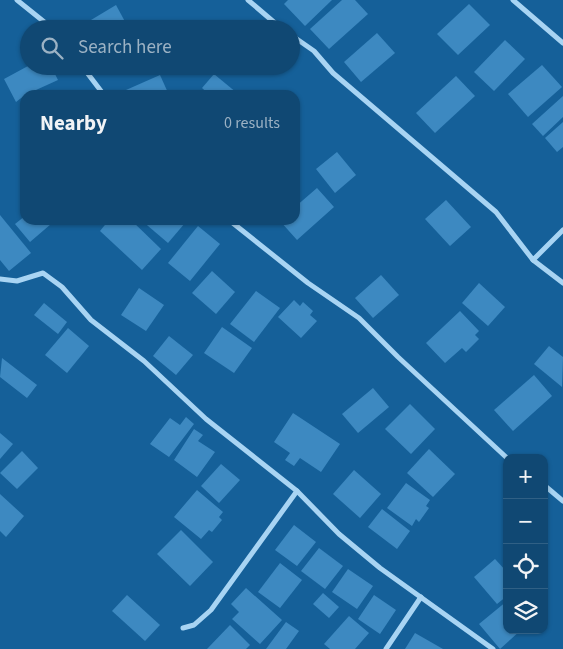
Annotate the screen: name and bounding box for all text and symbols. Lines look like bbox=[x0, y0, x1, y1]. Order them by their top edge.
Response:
search box bbox=[20, 20, 300, 75]
icon: search bbox=[38, 34, 66, 62]
text: Search here bbox=[78, 34, 172, 61]
text: Nearby bbox=[40, 108, 107, 138]
text: 0 results bbox=[224, 112, 280, 134]
map controls bbox=[503, 454, 548, 634]
button: + bbox=[503, 454, 548, 499]
button: − bbox=[503, 499, 548, 544]
button: locate bbox=[503, 544, 548, 589]
button: layers bbox=[503, 589, 548, 634]

